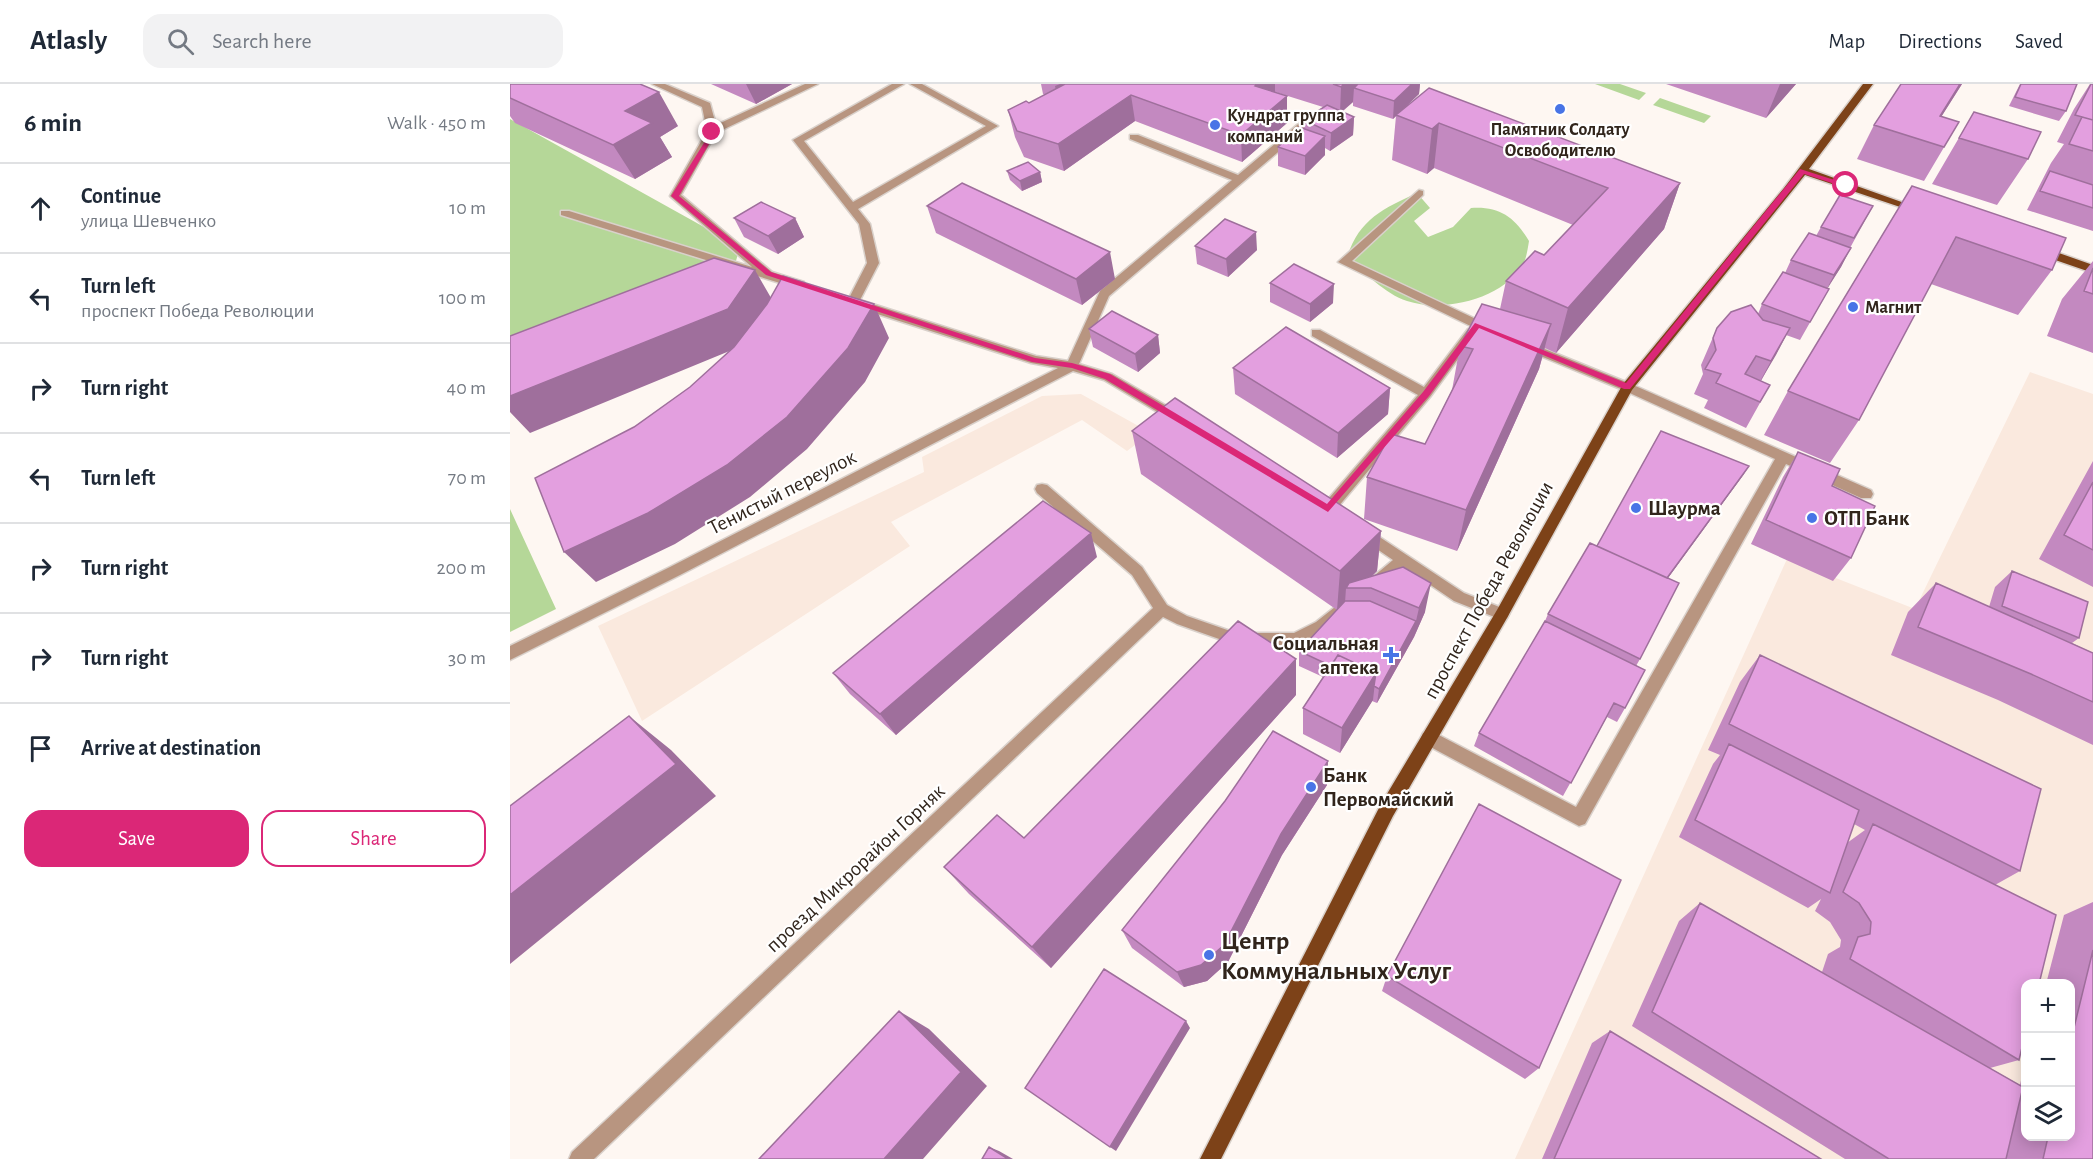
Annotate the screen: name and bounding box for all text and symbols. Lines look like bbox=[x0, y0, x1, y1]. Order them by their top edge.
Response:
search box bbox=[143, 14, 563, 68]
icon: search bbox=[164, 25, 197, 58]
text: Atlasly bbox=[30, 27, 107, 55]
text: Search here bbox=[212, 30, 312, 52]
text: Map bbox=[1829, 31, 1865, 52]
text: Directions bbox=[1898, 31, 1982, 52]
text: Saved bbox=[2015, 31, 2063, 52]
marker: Памятник Солдату Освободителю bbox=[1553, 102, 1567, 116]
place label: Кундрат группа компаний bbox=[1227, 107, 1345, 146]
text: 6 min bbox=[24, 110, 82, 136]
text: Walk · 450 m bbox=[387, 113, 486, 133]
route end bbox=[698, 118, 724, 144]
marker: Кундрат группа компаний bbox=[1208, 118, 1222, 132]
place label: Памятник Солдату Освободителю bbox=[1490, 121, 1630, 160]
route start bbox=[1832, 171, 1858, 197]
text: Continue bbox=[81, 185, 161, 207]
icon: ahead bbox=[24, 192, 57, 225]
text: 10 m bbox=[449, 198, 486, 218]
text: улица Шевченко bbox=[81, 211, 216, 231]
text: Turn left bbox=[81, 275, 155, 297]
icon: left bbox=[24, 282, 57, 315]
text: 100 m bbox=[439, 288, 486, 308]
place label: Магнит bbox=[1865, 299, 1922, 317]
marker: Магнит bbox=[1846, 300, 1860, 314]
text: проспект Победа Революции bbox=[81, 301, 315, 321]
icon: right bbox=[24, 372, 57, 405]
text: Turn right bbox=[81, 377, 168, 399]
text: 40 m bbox=[447, 378, 486, 398]
street label: Тенистый переулок bbox=[705, 446, 860, 539]
icon: left bbox=[24, 462, 57, 495]
text: Turn left bbox=[81, 467, 155, 489]
text: 70 m bbox=[448, 468, 486, 488]
street label: проспект Победа Революции bbox=[1420, 478, 1557, 703]
place label: Шаурма bbox=[1648, 498, 1721, 519]
marker: Шаурма bbox=[1629, 501, 1643, 515]
place label: ОТП Банк bbox=[1824, 508, 1910, 529]
marker: ОТП Банк bbox=[1805, 511, 1819, 525]
icon: right bbox=[24, 552, 57, 585]
text: Turn right bbox=[81, 557, 168, 579]
text: 200 m bbox=[436, 558, 486, 578]
place label: Социальная аптека bbox=[1273, 633, 1379, 678]
icon: right bbox=[24, 642, 57, 675]
text: Turn right bbox=[81, 647, 168, 669]
text: 30 m bbox=[448, 648, 486, 668]
marker: Социальная аптека bbox=[1384, 648, 1398, 662]
icon: arrive bbox=[24, 732, 57, 765]
text: Arrive at destination bbox=[81, 737, 261, 759]
place label: Банк Первомайский bbox=[1323, 765, 1454, 810]
street label: проезд Микрорайон Горняк bbox=[762, 780, 949, 957]
marker: Банк Первомайский bbox=[1304, 780, 1318, 794]
button: Save bbox=[24, 810, 249, 867]
button: Share bbox=[261, 810, 486, 867]
place label: Центр Коммунальных Услуг bbox=[1221, 928, 1452, 984]
marker: Центр Коммунальных Услуг bbox=[1202, 948, 1216, 962]
map controls bbox=[2021, 979, 2075, 1141]
button: + bbox=[2021, 979, 2075, 1033]
button: − bbox=[2021, 1033, 2075, 1087]
button: layers bbox=[2021, 1087, 2075, 1141]

